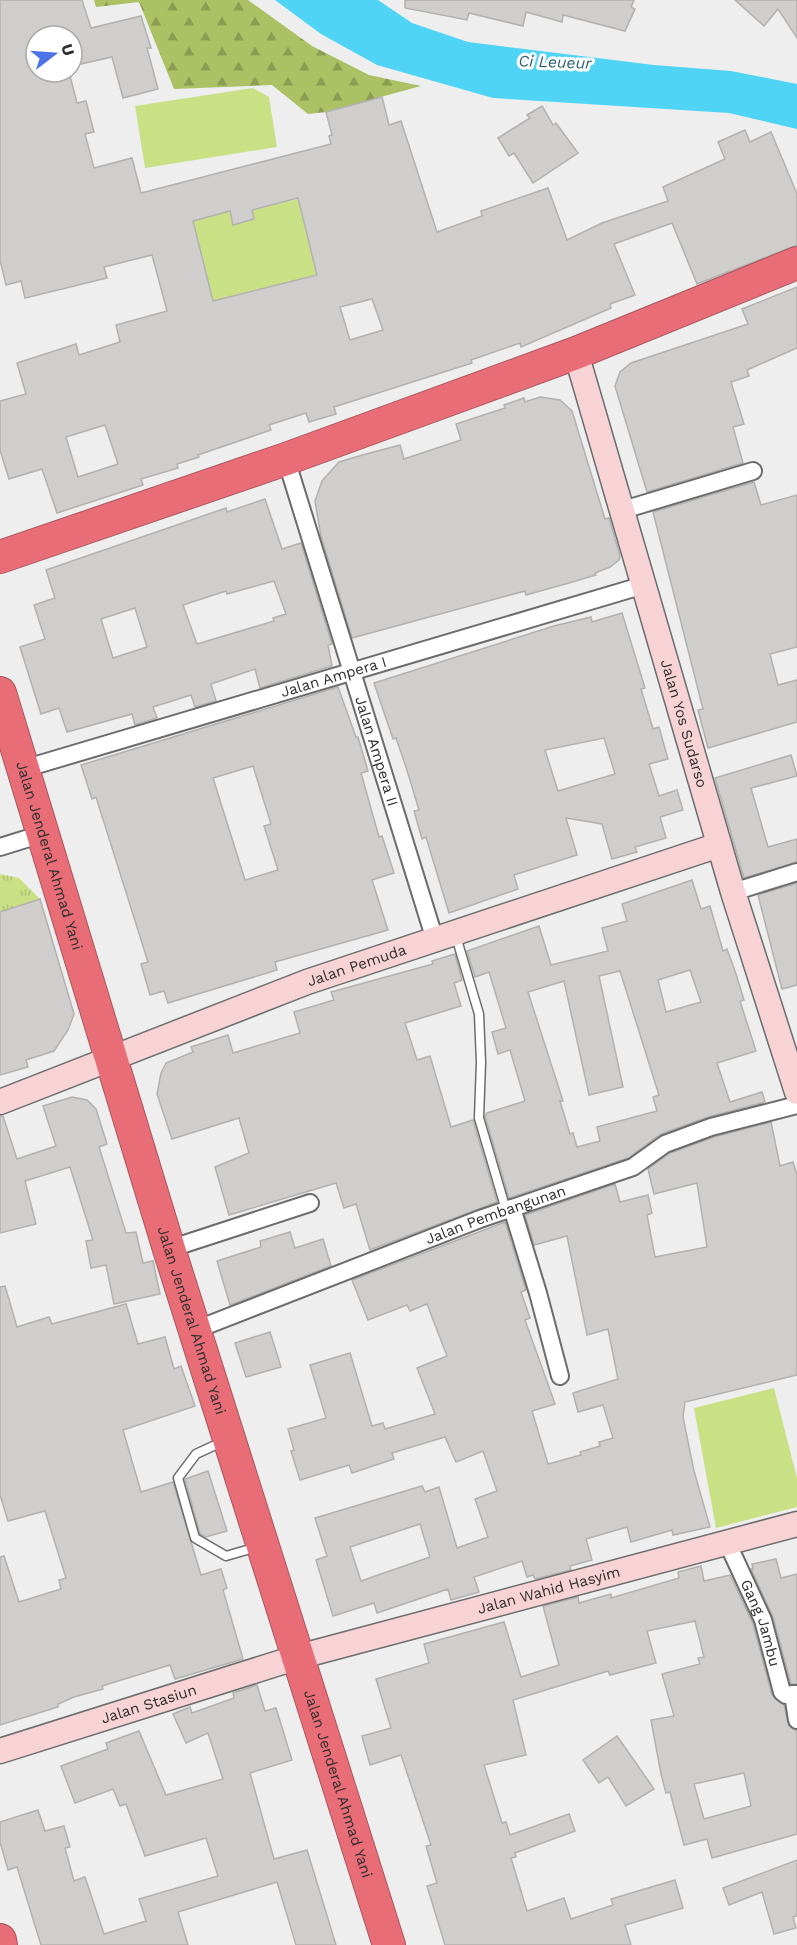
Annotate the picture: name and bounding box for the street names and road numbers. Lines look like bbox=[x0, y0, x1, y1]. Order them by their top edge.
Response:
street label: Jalan Ampera I bbox=[279, 653, 389, 701]
street label: Jalan Yos Sudarso bbox=[657, 657, 711, 790]
street label: Jalan Ampera II bbox=[351, 694, 402, 808]
street label: Jalan Jenderal Ahmad Yani bbox=[12, 759, 87, 952]
street label: Jalan Pemuda bbox=[305, 940, 409, 990]
street label: Jalan Pembangunan bbox=[423, 1182, 568, 1248]
street label: Jalan Jenderal Ahmad Yani bbox=[154, 1224, 230, 1417]
street label: Jalan Wahid Hasyim bbox=[475, 1563, 622, 1618]
street label: Gang Jambu bbox=[737, 1577, 784, 1668]
street label: Jalan Stasiun bbox=[99, 1681, 199, 1728]
street label: Jalan Jenderal Ahmad Yani bbox=[300, 1688, 376, 1880]

